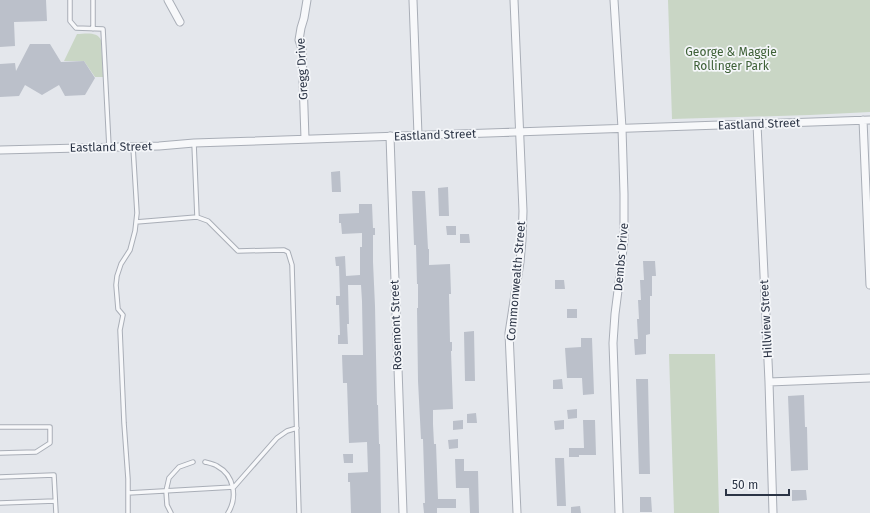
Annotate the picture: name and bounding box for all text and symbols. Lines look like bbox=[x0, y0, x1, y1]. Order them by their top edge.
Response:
street label: Gregg Drive bbox=[293, 38, 311, 100]
park label: George & Maggie Rollinger Park bbox=[685, 45, 777, 73]
street label: Eastland Street bbox=[718, 116, 801, 132]
street label: Eastland Street bbox=[394, 127, 477, 143]
street label: Eastland Street bbox=[70, 139, 153, 155]
street label: Commonwealth Street bbox=[504, 220, 528, 341]
street label: Dembs Drive bbox=[611, 222, 631, 292]
street label: Rosemont Street bbox=[387, 279, 405, 371]
street label: Hillview Street bbox=[757, 279, 775, 359]
scale bar bbox=[726, 471, 789, 497]
text: 50 m bbox=[732, 478, 758, 492]

